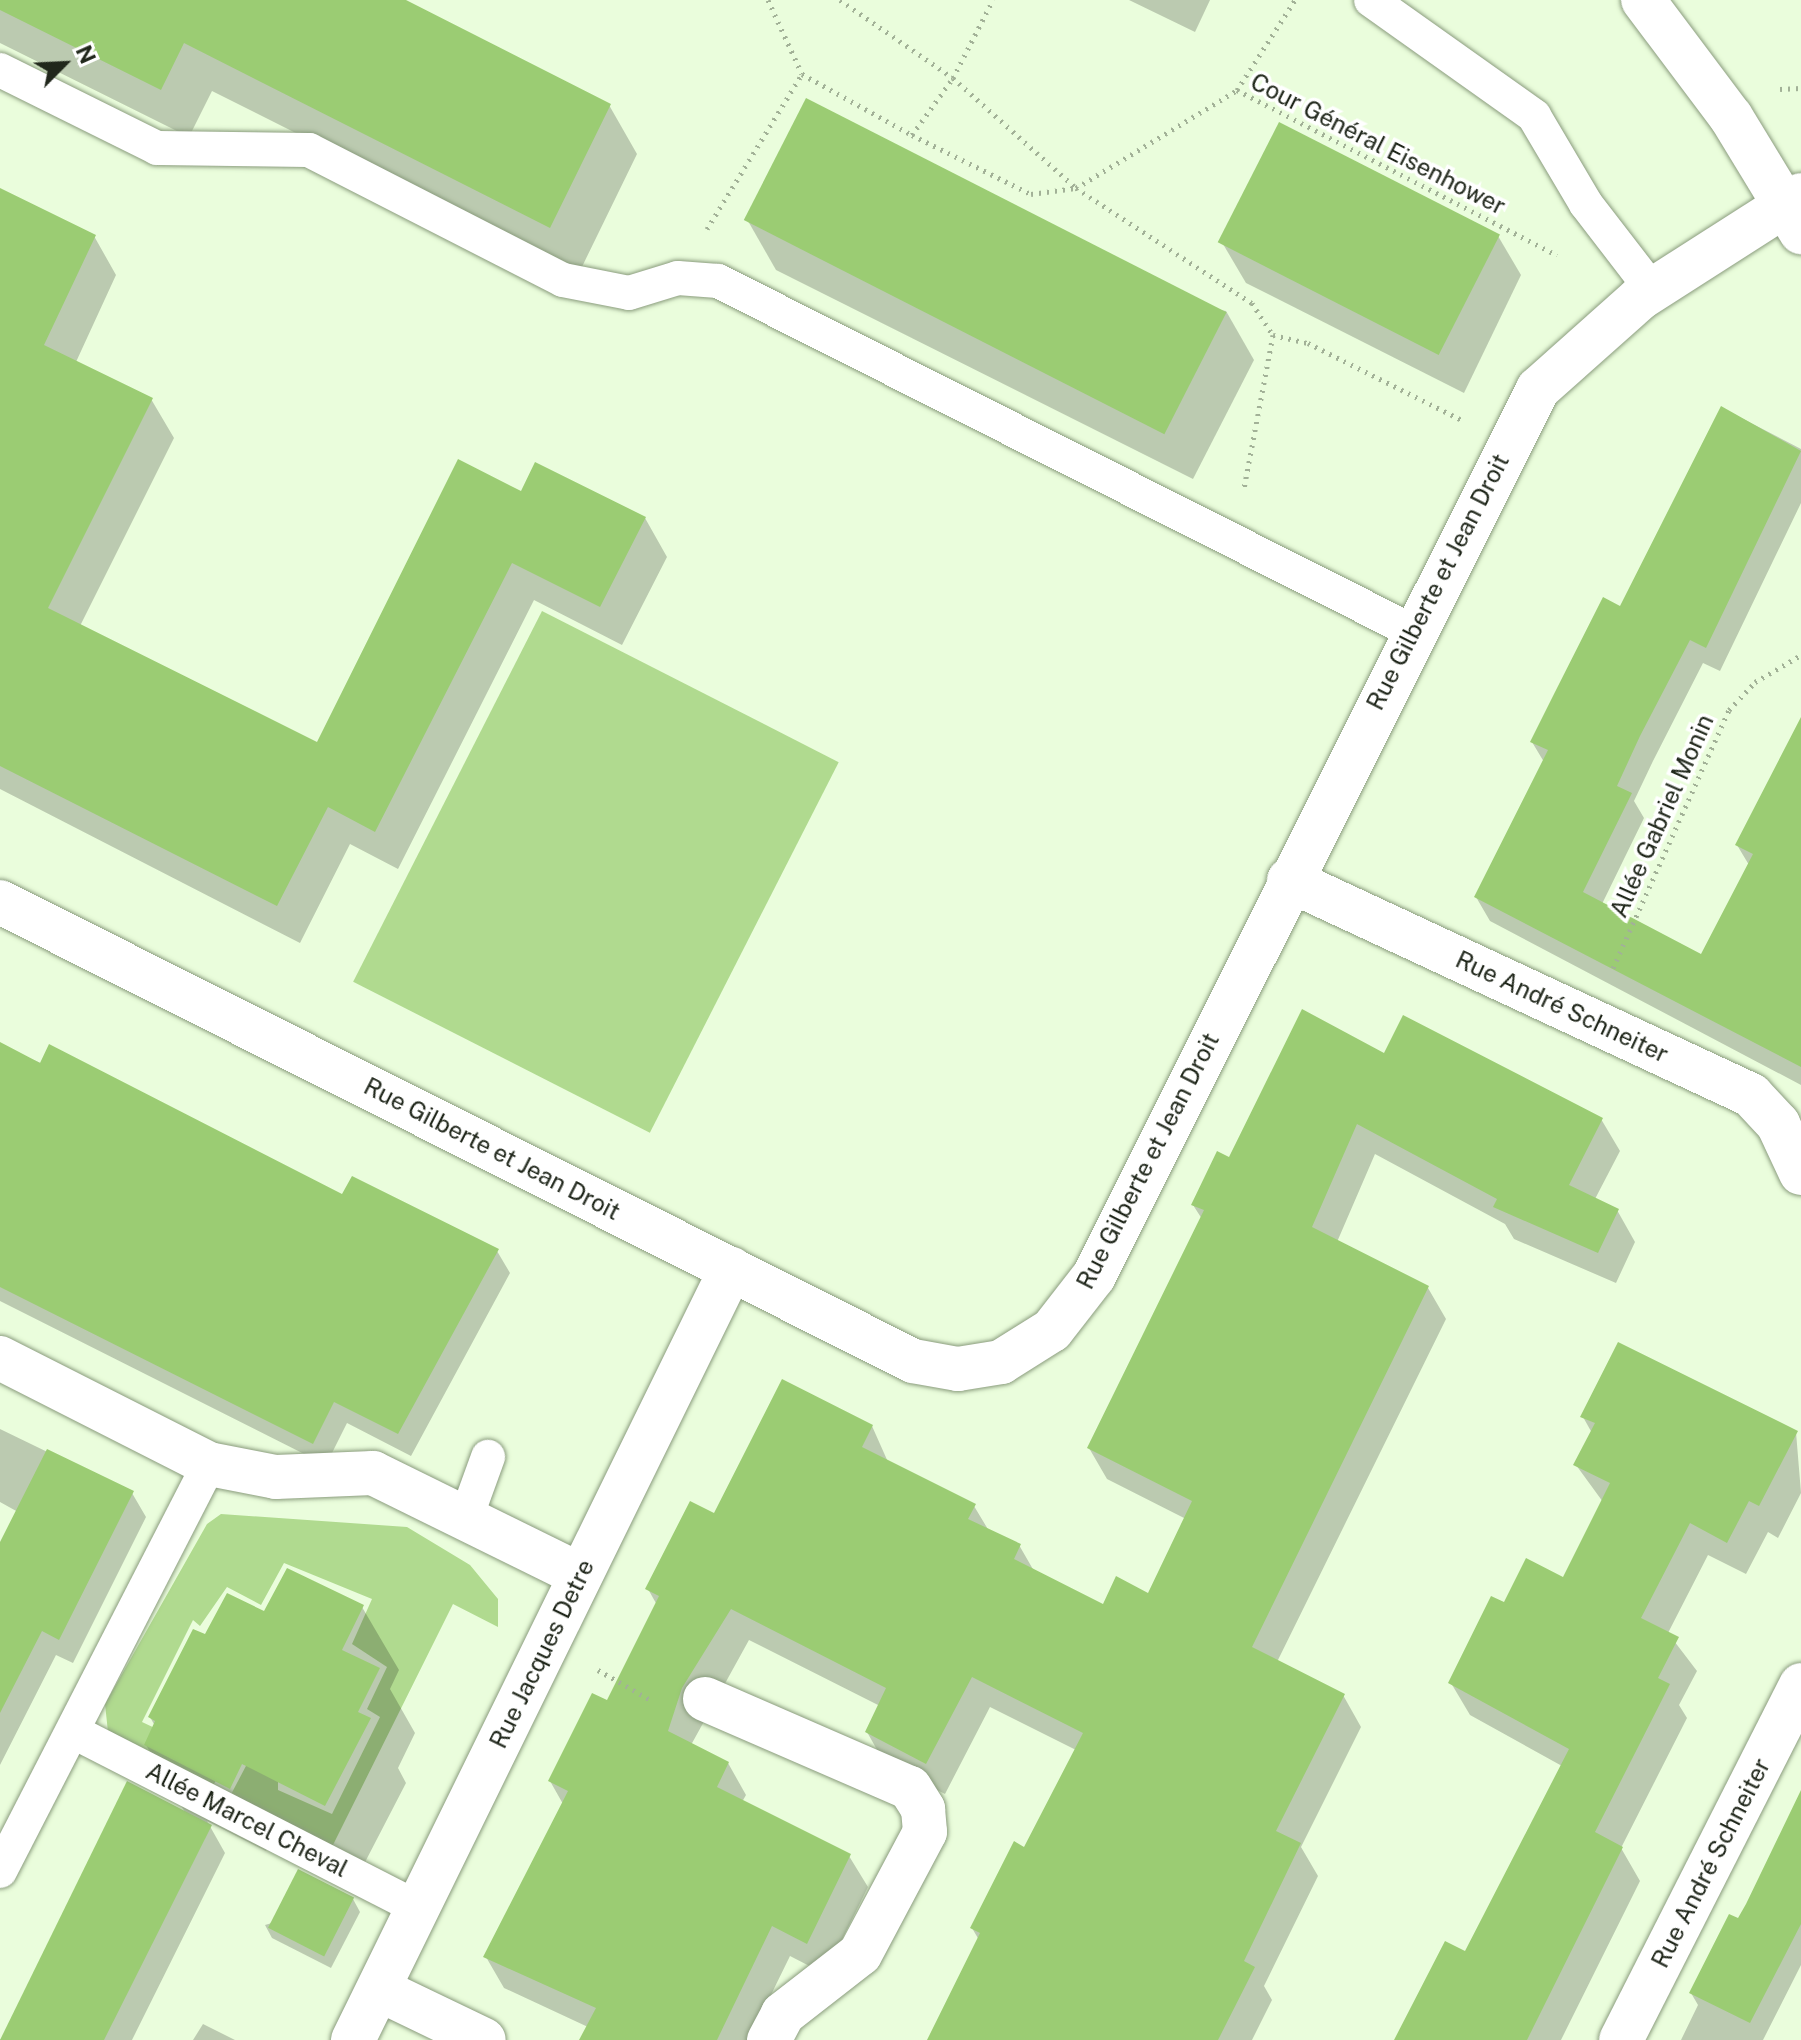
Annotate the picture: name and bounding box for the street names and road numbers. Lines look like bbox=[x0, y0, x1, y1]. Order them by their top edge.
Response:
street label: Cour Général Eisenhower bbox=[1246, 67, 1510, 221]
street label: Rue Gilberte et Jean Droit bbox=[1361, 449, 1515, 715]
street label: Allée Gabriel Monin bbox=[1604, 710, 1720, 922]
street label: Rue André Schneiter bbox=[1451, 945, 1673, 1069]
street label: Rue Gilberte et Jean Droit bbox=[1071, 1028, 1225, 1294]
street label: Rue Gilberte et Jean Droit bbox=[359, 1072, 625, 1226]
street label: Rue Jacques Detre bbox=[484, 1555, 600, 1753]
street label: Rue André Schneiter bbox=[1646, 1753, 1776, 1973]
street label: Allée Marcel Cheval bbox=[141, 1757, 353, 1883]

